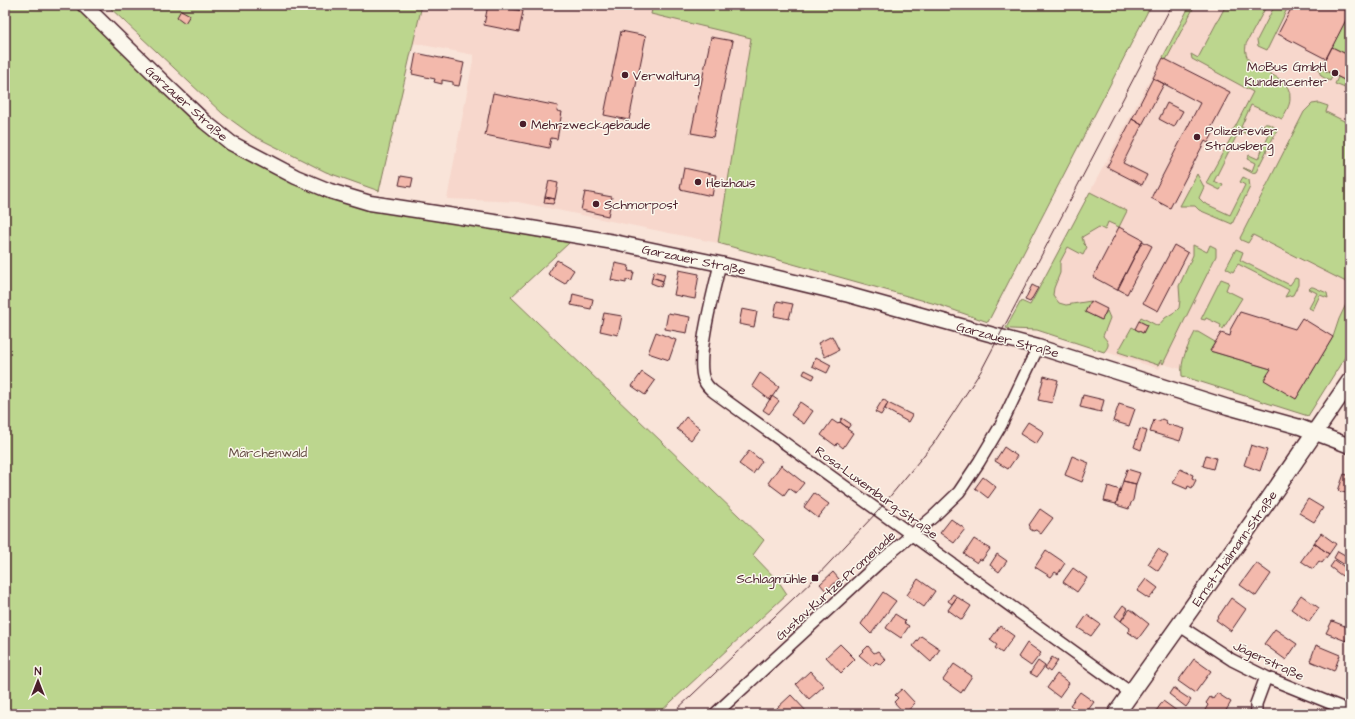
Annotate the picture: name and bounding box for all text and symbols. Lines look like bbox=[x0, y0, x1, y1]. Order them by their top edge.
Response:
place label: MoBus GmbH Kundencenter bbox=[1245, 58, 1327, 91]
street label: Garzauer Straße bbox=[141, 62, 232, 146]
place label: Verwaltung bbox=[633, 67, 700, 86]
marker: MoBus GmbH Kundencenter bbox=[1330, 68, 1340, 78]
marker: Verwaltung bbox=[620, 70, 630, 80]
place label: Mehrzweckgebäude bbox=[531, 116, 651, 135]
marker: Mehrzweckgebäude bbox=[518, 119, 528, 129]
place label: Polizeirevier Strausberg bbox=[1205, 122, 1277, 156]
marker: Polizeirevier Strausberg bbox=[1192, 132, 1202, 142]
place label: Heizhaus bbox=[706, 174, 756, 192]
marker: Heizhaus bbox=[693, 177, 703, 187]
place label: Schmorpost bbox=[604, 196, 679, 214]
marker: Schmorpost bbox=[591, 199, 601, 209]
street label: Garzauer Straße bbox=[640, 240, 747, 280]
street label: Garzauer Straße bbox=[954, 318, 1061, 362]
street label: Rosa-Luxemburg-Straße bbox=[811, 442, 942, 544]
park label: Märchenwald bbox=[229, 444, 308, 462]
street label: Ernst-Thälmann-Straße bbox=[1188, 487, 1282, 610]
street label: Gustav-Kurtze-Promenade bbox=[772, 527, 900, 645]
place label: Schlagmühle bbox=[736, 570, 807, 589]
marker: Schlagmühle bbox=[810, 573, 820, 583]
street label: Jägerstraße bbox=[1230, 637, 1307, 686]
north arrow bbox=[18, 661, 58, 701]
text: N bbox=[35, 664, 42, 679]

